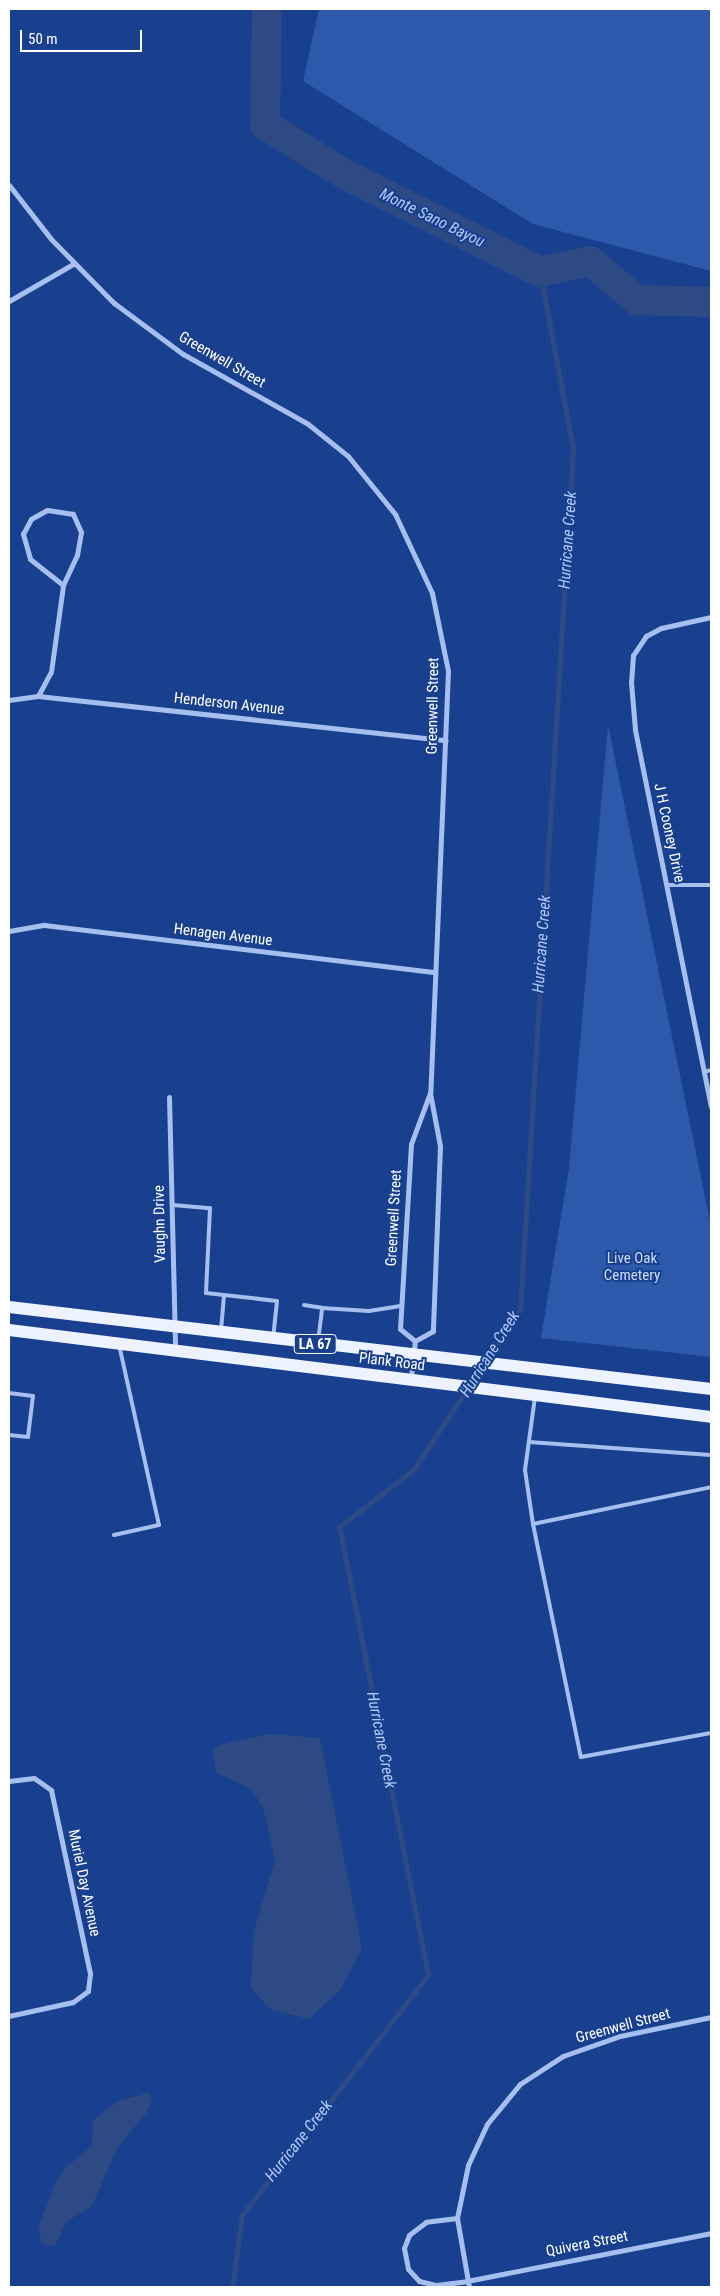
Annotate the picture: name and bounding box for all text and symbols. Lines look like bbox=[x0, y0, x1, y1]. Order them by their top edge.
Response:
scale bar bbox=[22, 20, 145, 52]
text: 50 m bbox=[28, 30, 58, 48]
water label: Monte Sano Bayou bbox=[376, 184, 488, 252]
street label: Greenwell Street bbox=[176, 328, 268, 392]
water label: Hurricane Creek bbox=[555, 490, 581, 590]
street label: Greenwell Street bbox=[423, 657, 443, 755]
street label: Henderson Avenue bbox=[173, 689, 285, 719]
street label: J H Cooney Drive bbox=[650, 782, 688, 884]
water label: Hurricane Creek bbox=[529, 894, 555, 994]
street label: Henagen Avenue bbox=[173, 920, 273, 950]
street label: Greenwell Street bbox=[382, 1169, 406, 1267]
street label: Vaughn Drive bbox=[150, 1185, 170, 1263]
park label: Live Oak Cemetery bbox=[604, 1249, 660, 1284]
water label: Hurricane Creek bbox=[456, 1307, 524, 1401]
road number: LA 67 bbox=[292, 1332, 338, 1356]
street label: Plank Road bbox=[358, 1349, 426, 1375]
water label: Hurricane Creek bbox=[362, 1690, 400, 1790]
street label: Muriel Day Avenue bbox=[64, 1828, 104, 1938]
street label: Greenwell Street bbox=[574, 2005, 672, 2047]
water label: Hurricane Creek bbox=[261, 2096, 337, 2186]
street label: Quivera Street bbox=[544, 2227, 630, 2261]

